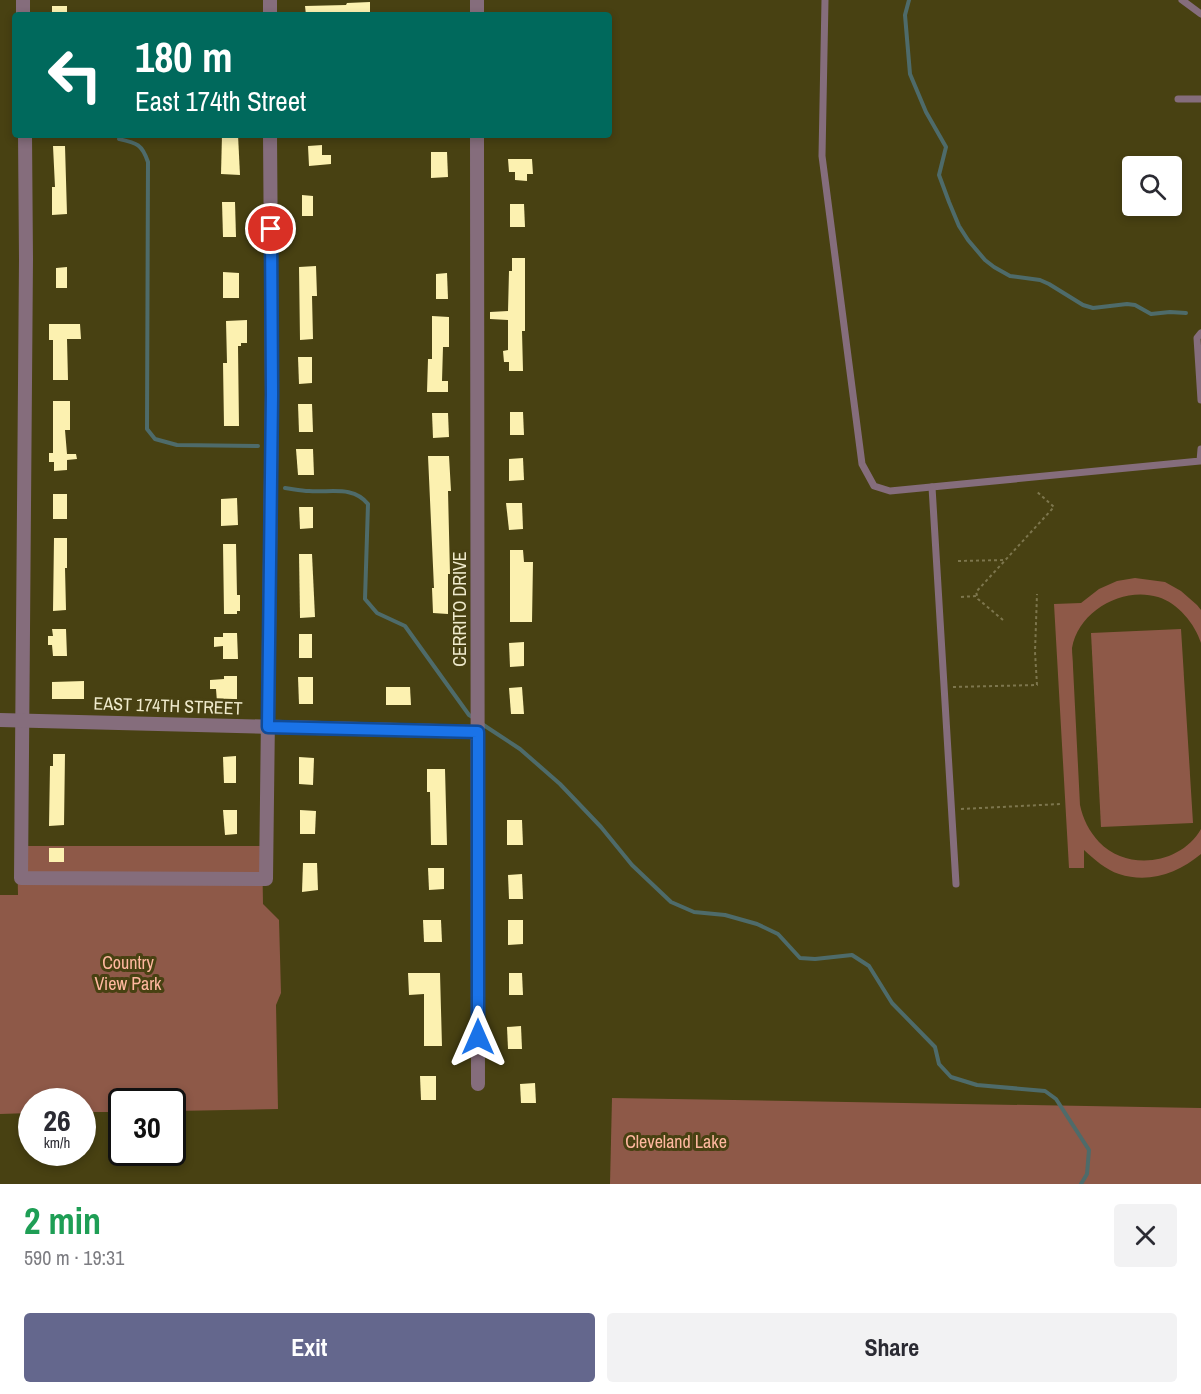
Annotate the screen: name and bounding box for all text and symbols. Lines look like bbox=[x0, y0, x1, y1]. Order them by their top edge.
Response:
text: 180 m bbox=[135, 29, 233, 85]
icon: left bbox=[36, 36, 114, 114]
text: East 174th Street bbox=[135, 83, 306, 119]
map controls bbox=[1122, 156, 1182, 216]
button: search bbox=[1122, 156, 1182, 216]
pin bbox=[245, 203, 296, 254]
icon: arrive bbox=[254, 212, 287, 245]
street label: CERRITO DRIVE bbox=[447, 551, 472, 667]
street label: EAST 174TH STREET bbox=[93, 690, 243, 721]
park label: Country View Park bbox=[94, 950, 162, 996]
position arrow bbox=[446, 1005, 510, 1069]
speed limit sign: 30 bbox=[108, 1088, 186, 1166]
text: 26 bbox=[43, 1100, 71, 1140]
park label: Cleveland Lake bbox=[625, 1129, 727, 1154]
text: km/h bbox=[44, 1132, 70, 1153]
text: 2 min bbox=[24, 1197, 101, 1245]
button: close bbox=[1114, 1204, 1177, 1267]
text: 590 m · 19:31 bbox=[24, 1244, 124, 1271]
button: Exit bbox=[24, 1313, 595, 1382]
button: Share bbox=[607, 1313, 1177, 1382]

